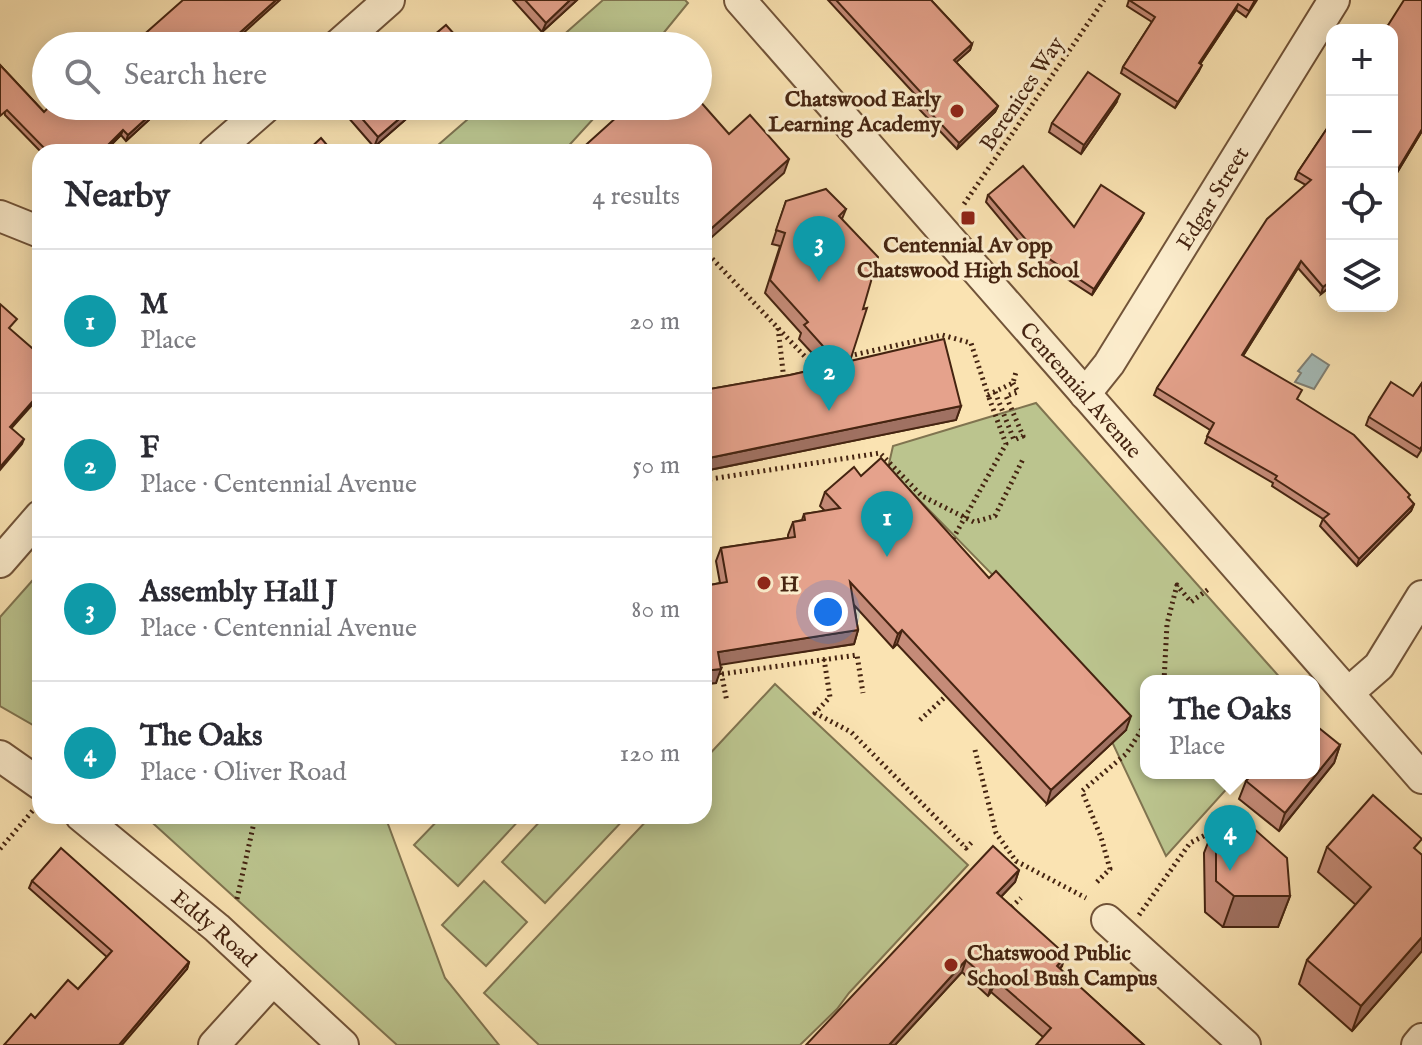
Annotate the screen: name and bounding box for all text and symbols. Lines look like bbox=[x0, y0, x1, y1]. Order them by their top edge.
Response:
map controls bbox=[1326, 24, 1398, 312]
button: + bbox=[1326, 24, 1398, 96]
street label: Berenices Way bbox=[974, 31, 1071, 157]
search box bbox=[32, 32, 712, 120]
icon: search bbox=[60, 54, 104, 98]
text: Search here bbox=[124, 57, 267, 95]
place label: Chatswood Early Learning Academy bbox=[768, 86, 942, 139]
button: − bbox=[1326, 96, 1398, 168]
marker: Chatswood Early Learning Academy bbox=[948, 102, 966, 120]
street label: Edgar Street bbox=[1171, 142, 1256, 255]
button: locate bbox=[1326, 168, 1398, 240]
text: Nearby bbox=[64, 175, 170, 218]
text: 4 results bbox=[592, 180, 680, 213]
marker: Centennial Av opp Chatswood High School bbox=[959, 209, 977, 227]
pin: 3 bbox=[793, 216, 845, 282]
place label: Centennial Av opp Chatswood High School bbox=[857, 232, 1080, 285]
button: layers bbox=[1326, 240, 1398, 312]
text: M bbox=[140, 286, 168, 324]
text: 1 bbox=[85, 305, 95, 338]
text: 20 m bbox=[629, 305, 680, 338]
street label: Centennial Avenue bbox=[1013, 317, 1147, 465]
text: Place bbox=[140, 324, 196, 357]
pin: 2 bbox=[803, 345, 855, 411]
text: F bbox=[140, 430, 159, 468]
text: 2 bbox=[84, 449, 96, 482]
text: 50 m bbox=[632, 449, 680, 482]
text: Place · Centennial Avenue bbox=[140, 468, 417, 501]
pin: 1 bbox=[861, 491, 913, 557]
place label: H bbox=[780, 571, 799, 599]
text: Assembly Hall J bbox=[140, 574, 337, 612]
marker: H bbox=[755, 574, 773, 592]
your location bbox=[808, 592, 848, 632]
text: 3 bbox=[85, 593, 95, 626]
text: 80 m bbox=[631, 593, 680, 626]
text: Place · Centennial Avenue bbox=[140, 612, 417, 645]
popup bbox=[1140, 675, 1320, 779]
text: The Oaks bbox=[1169, 692, 1291, 730]
text: The Oaks bbox=[140, 718, 263, 756]
text: Place bbox=[1169, 730, 1225, 763]
text: 4 bbox=[84, 737, 96, 770]
text: 120 m bbox=[620, 737, 680, 770]
text: Place · Oliver Road bbox=[140, 756, 346, 789]
pin: 4 bbox=[1204, 805, 1256, 871]
street label: Eddy Road bbox=[165, 884, 262, 974]
place label: Chatswood Public School Bush Campus bbox=[967, 940, 1157, 993]
marker: Chatswood Public School Bush Campus bbox=[942, 956, 960, 974]

